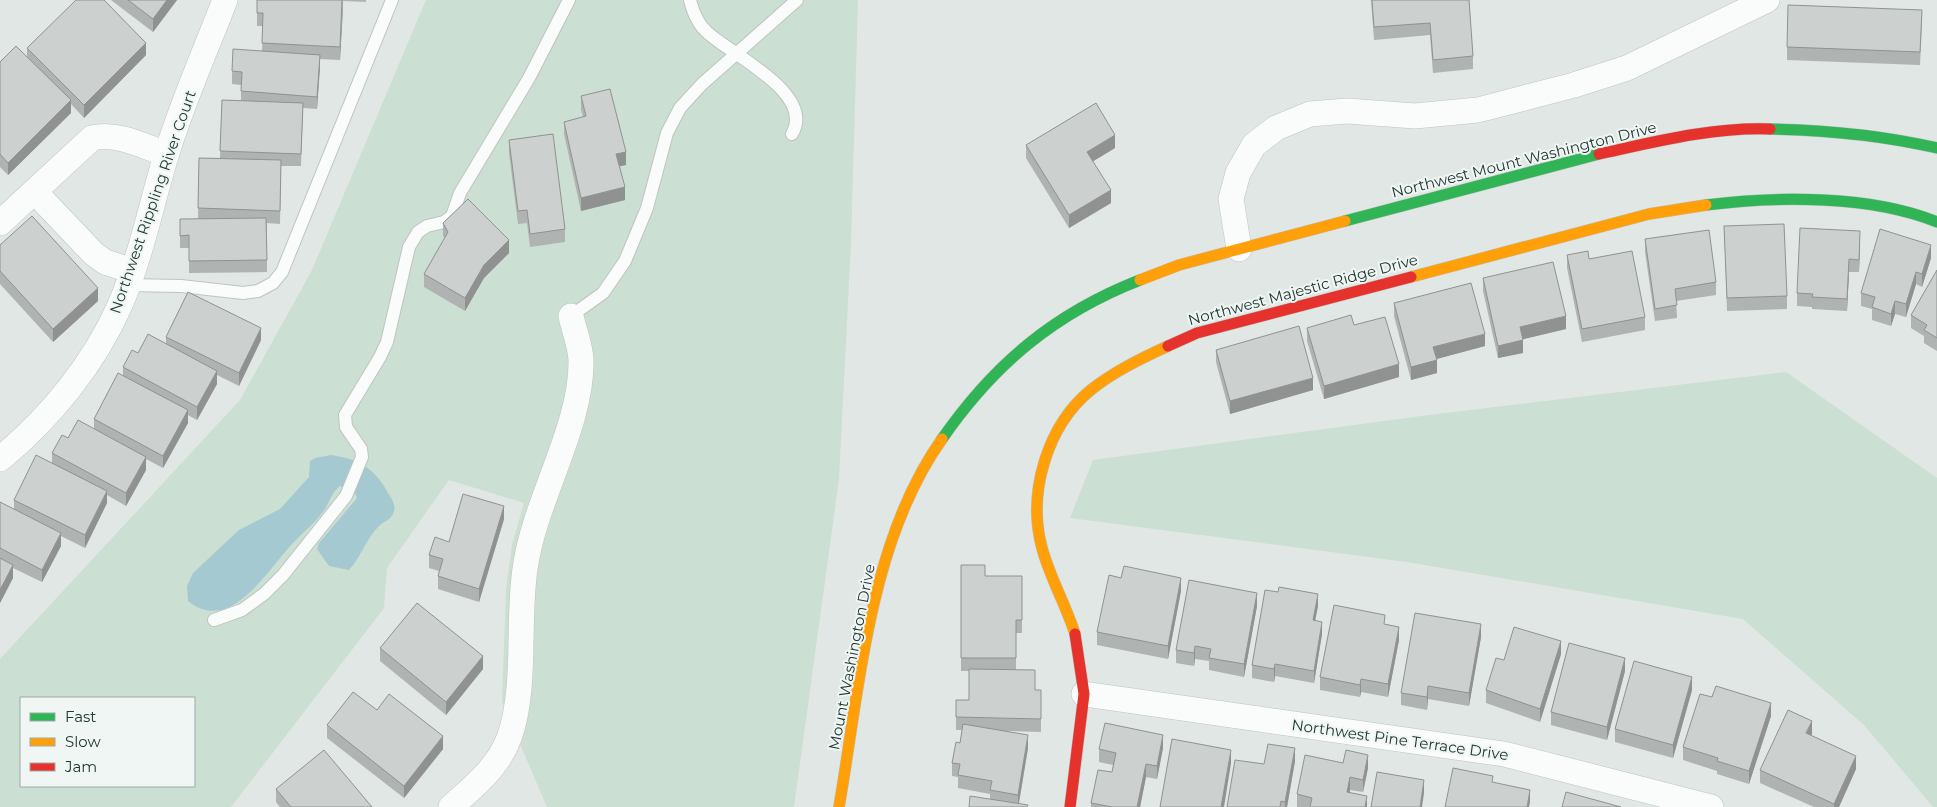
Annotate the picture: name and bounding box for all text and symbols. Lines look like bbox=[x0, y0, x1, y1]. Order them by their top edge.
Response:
street label: Northwest Rippling River Court bbox=[105, 88, 200, 316]
street label: Northwest Mount Washington Drive bbox=[1389, 117, 1658, 202]
street label: Northwest Majestic Ridge Drive bbox=[1186, 250, 1420, 329]
street label: Mount Washington Drive bbox=[824, 562, 879, 752]
legend bbox=[20, 697, 195, 787]
text: Fast bbox=[65, 707, 96, 726]
street label: Northwest Pine Terrace Drive bbox=[1290, 715, 1510, 764]
text: Slow bbox=[65, 732, 101, 751]
text: Jam bbox=[64, 757, 97, 776]

